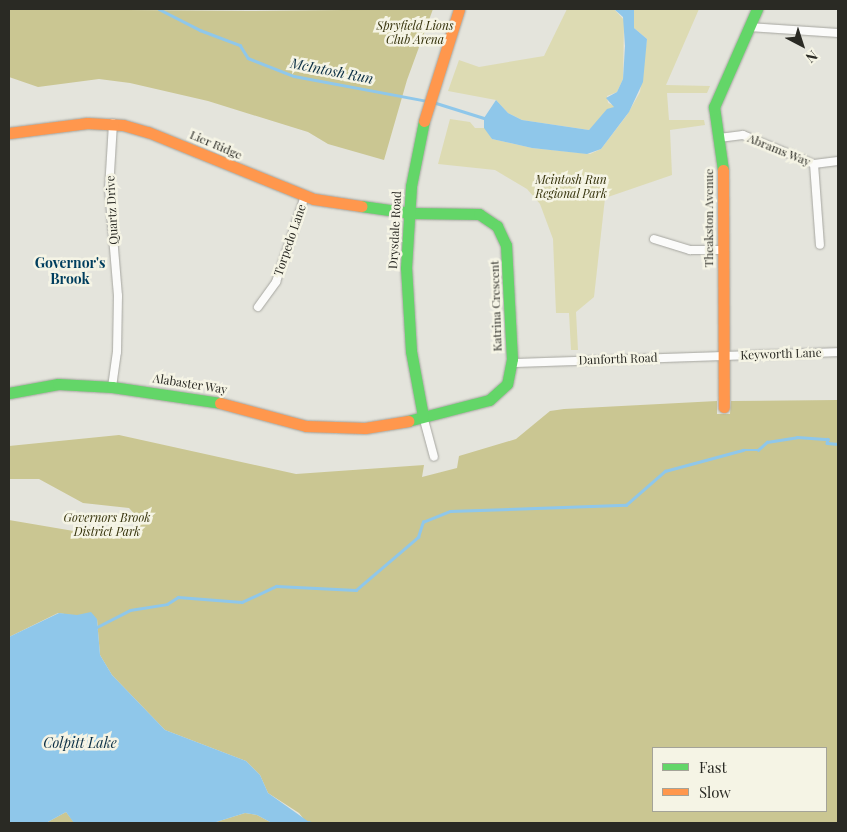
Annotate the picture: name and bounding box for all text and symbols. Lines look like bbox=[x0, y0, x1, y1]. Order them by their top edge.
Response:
park label: Spryfield Lions Club Arena bbox=[376, 19, 454, 47]
north arrow bbox=[777, 20, 827, 70]
text: N bbox=[802, 46, 822, 67]
water label: McIntosh Run bbox=[289, 55, 375, 87]
street label: Lier Ridge bbox=[188, 128, 244, 162]
street label: Abrams Way bbox=[745, 131, 813, 169]
street label: Theakston Avenue bbox=[702, 168, 716, 268]
park label: Mcintosh Run Regional Park bbox=[535, 173, 607, 201]
street label: Quartz Drive bbox=[103, 175, 121, 245]
street label: Drysdale Road bbox=[386, 191, 404, 269]
street label: Torpedo Lane bbox=[271, 202, 309, 278]
district label: Governor's Brook bbox=[35, 255, 105, 288]
street label: Katrina Crescent bbox=[487, 260, 505, 352]
street label: Keyworth Lane bbox=[740, 345, 822, 363]
street label: Danforth Road bbox=[578, 350, 658, 368]
street label: Alabaster Way bbox=[151, 371, 229, 397]
park label: Governors Brook District Park bbox=[64, 511, 150, 539]
water label: Colpitt Lake bbox=[43, 735, 117, 751]
legend bbox=[652, 747, 827, 812]
text: Fast bbox=[699, 757, 727, 777]
text: Slow bbox=[699, 782, 731, 802]

